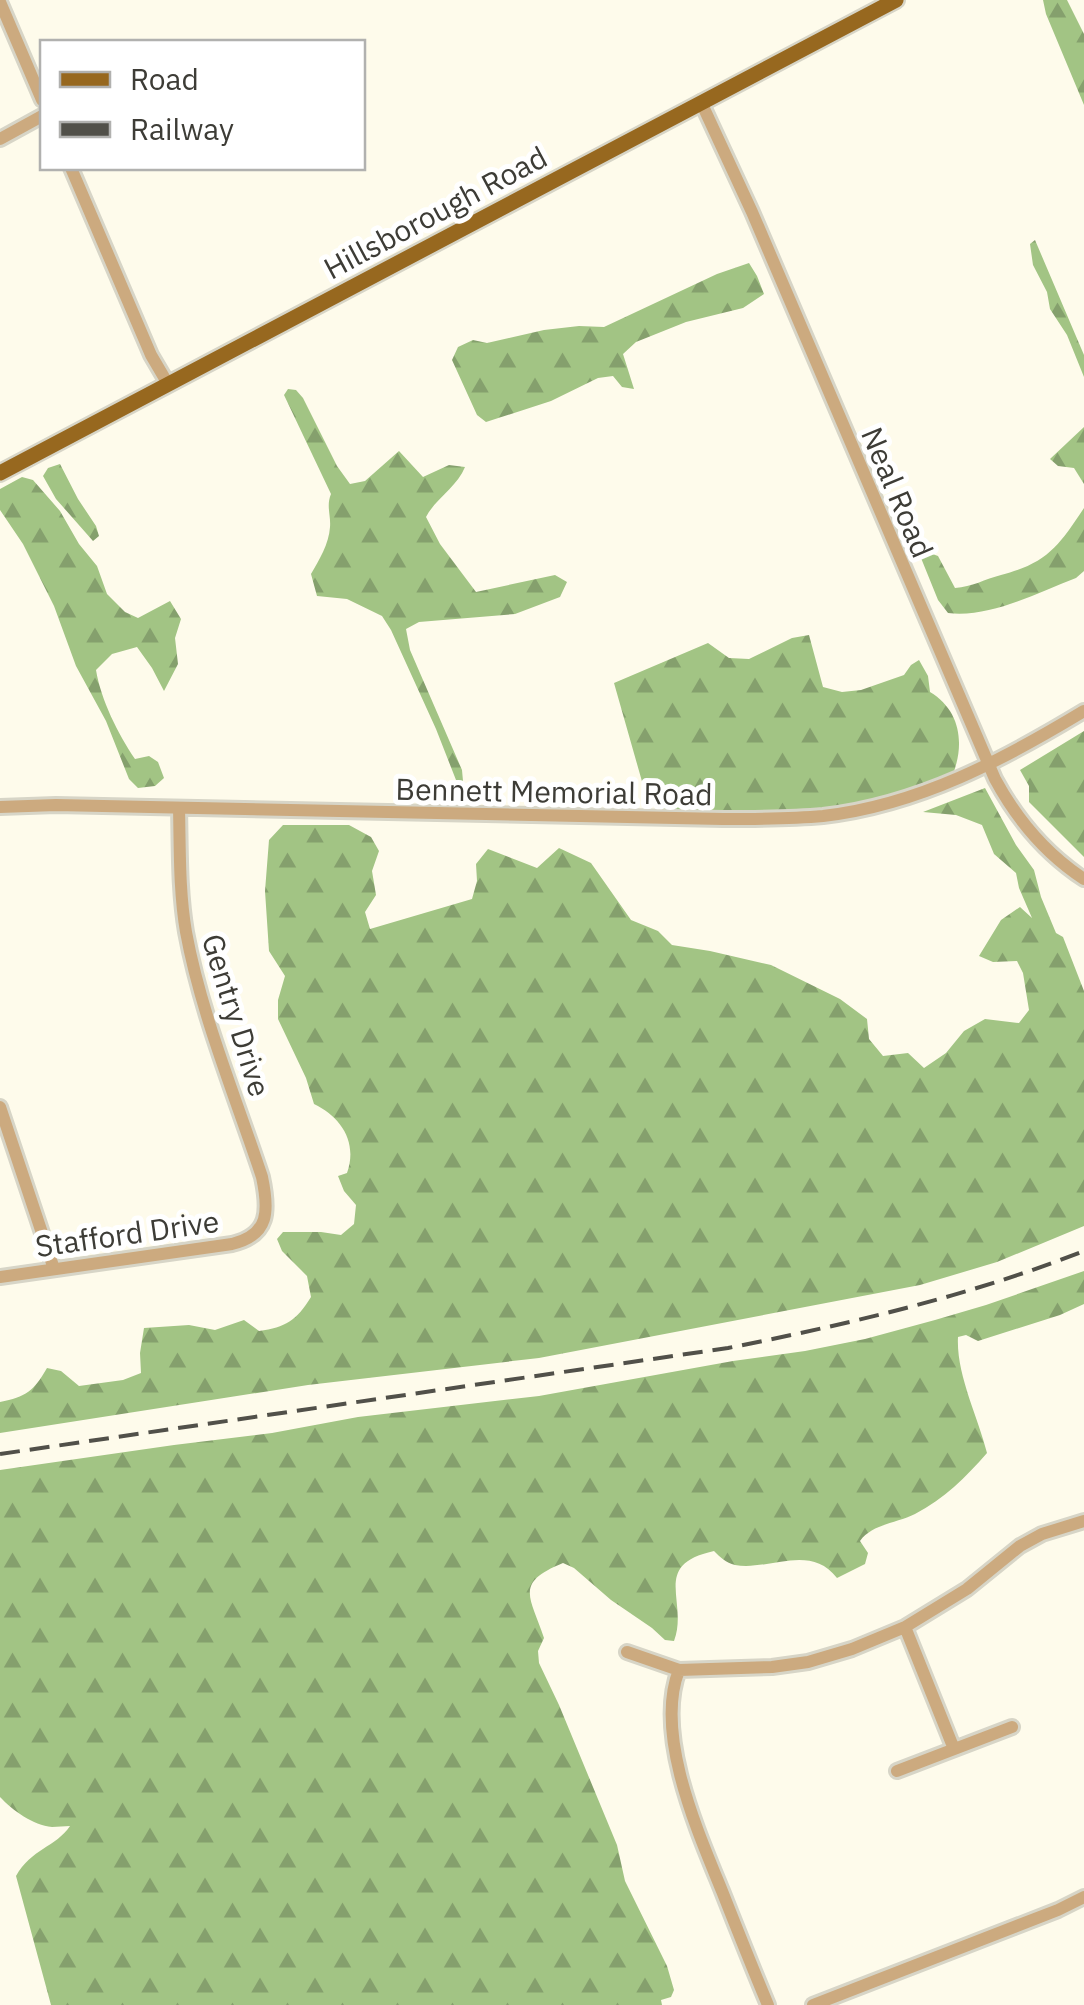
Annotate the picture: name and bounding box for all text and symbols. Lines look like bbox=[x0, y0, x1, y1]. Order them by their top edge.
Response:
legend bbox=[40, 40, 365, 170]
text: Road bbox=[130, 59, 199, 98]
text: Railway bbox=[130, 109, 234, 148]
street label: Hillsborough Road bbox=[317, 137, 553, 287]
street label: Neal Road bbox=[853, 421, 943, 563]
street label: Bennett Memorial Road bbox=[395, 769, 713, 813]
street label: Gentry Drive bbox=[194, 929, 280, 1101]
street label: Stafford Drive bbox=[33, 1201, 221, 1265]

